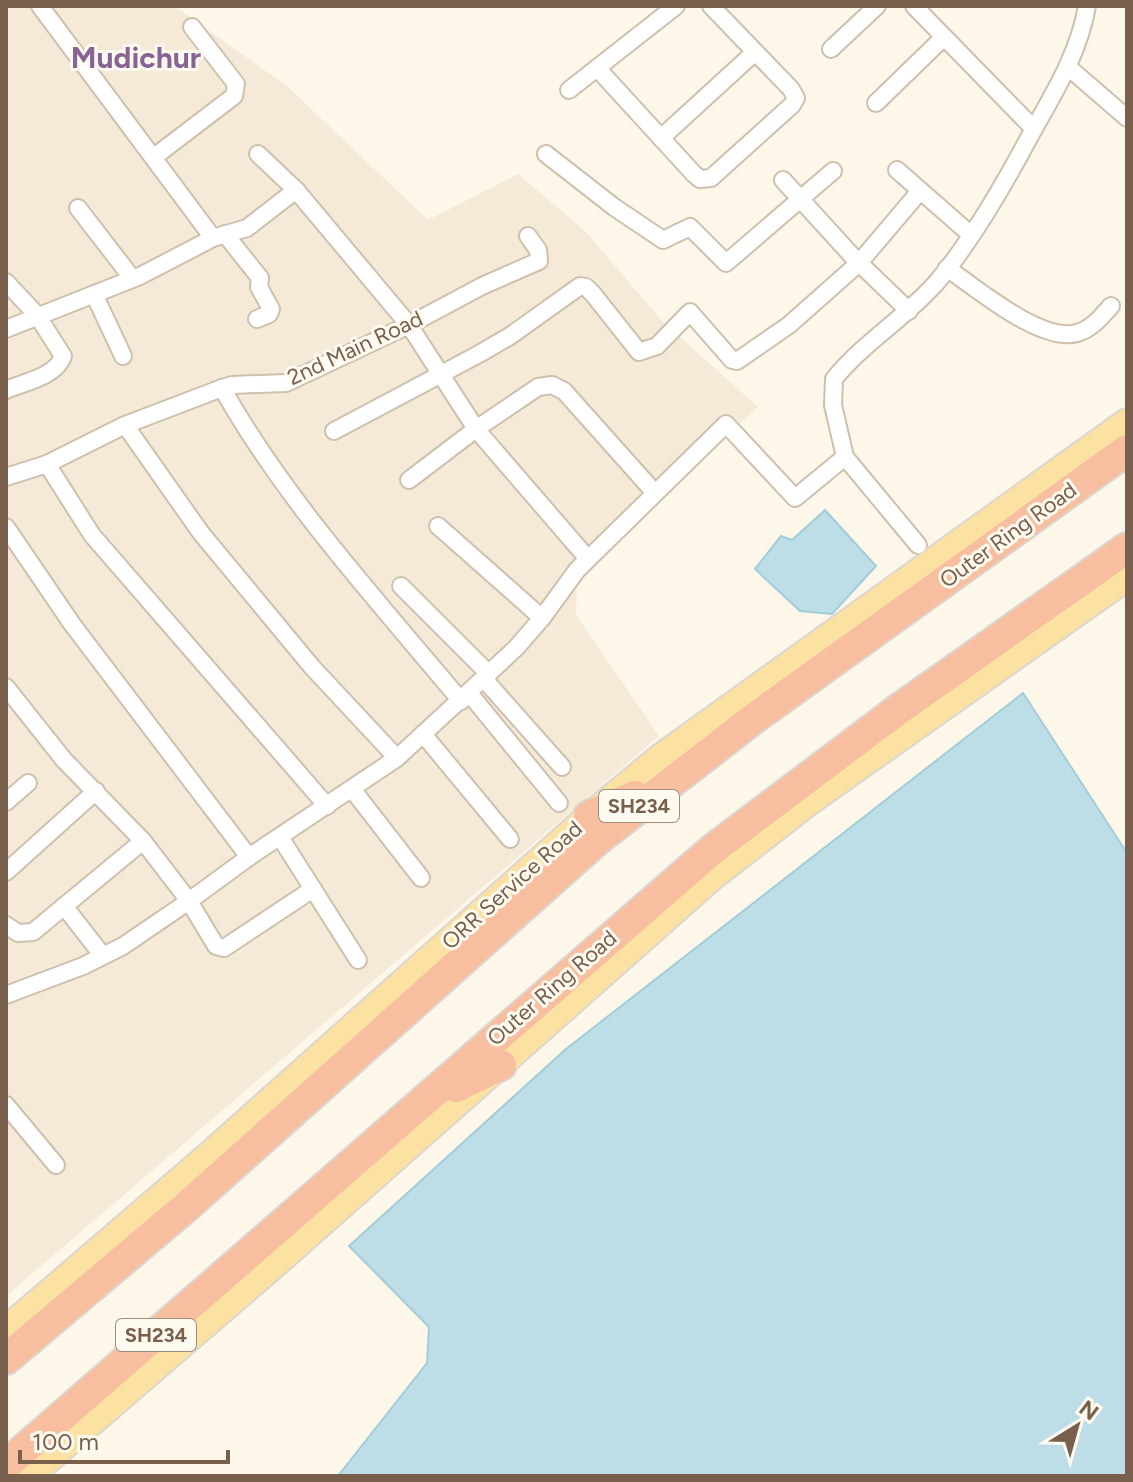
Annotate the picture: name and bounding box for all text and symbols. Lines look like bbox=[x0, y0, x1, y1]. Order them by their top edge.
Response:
district label: Mudichur bbox=[71, 39, 201, 76]
street label: 2nd Main Road bbox=[283, 305, 427, 391]
street label: Outer Ring Road bbox=[934, 476, 1082, 594]
road number: SH234 bbox=[599, 790, 679, 822]
street label: ORR Service Road bbox=[436, 815, 588, 955]
street label: Outer Ring Road bbox=[482, 924, 622, 1052]
road number: SH234 bbox=[116, 1319, 196, 1351]
north arrow bbox=[1037, 1386, 1117, 1466]
text: N bbox=[1074, 1395, 1104, 1426]
scale bar bbox=[20, 1414, 228, 1464]
text: 100 m bbox=[32, 1427, 99, 1456]

